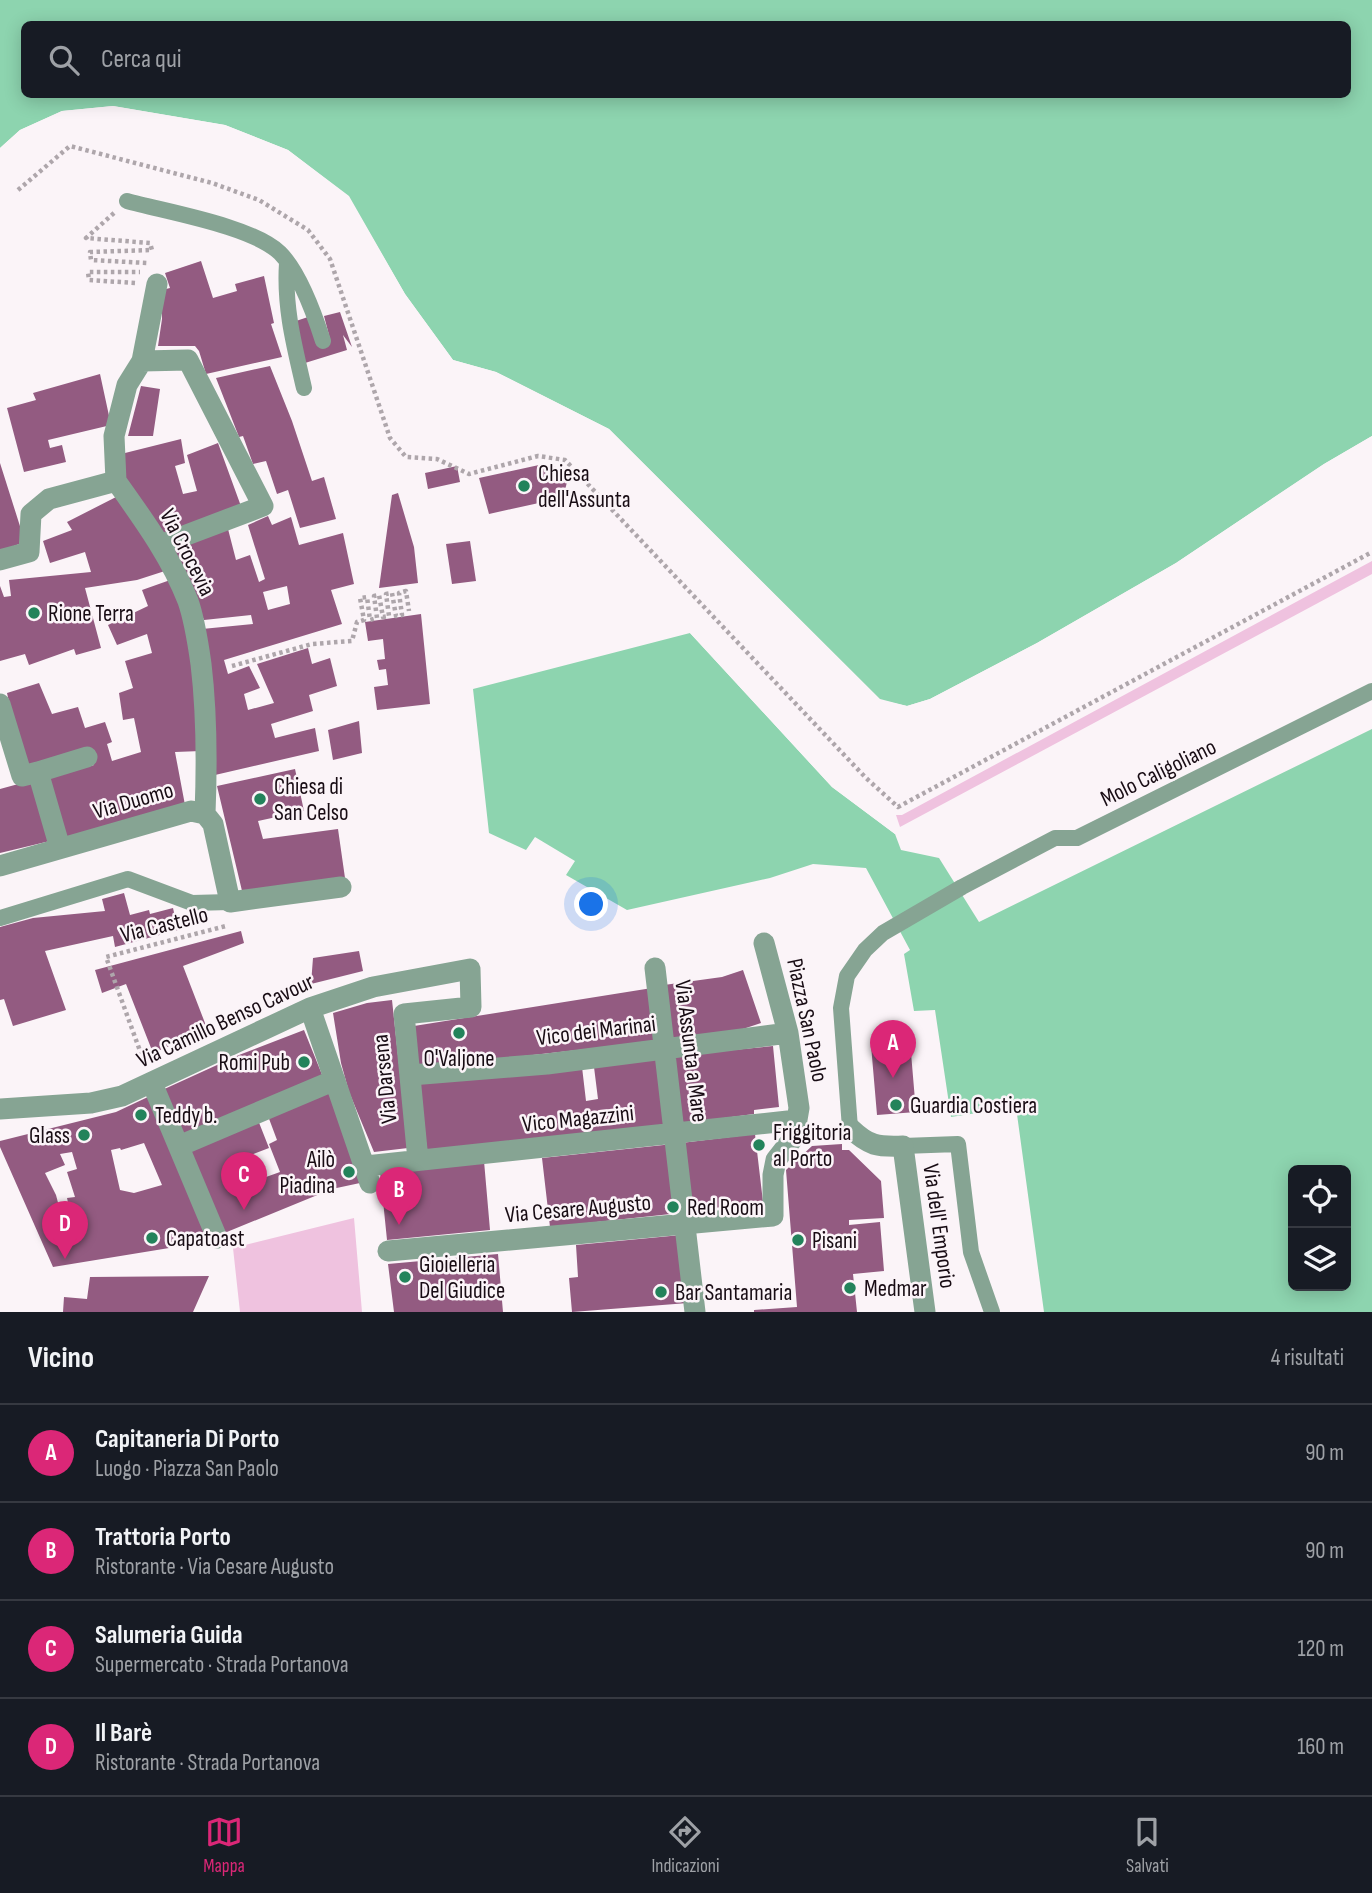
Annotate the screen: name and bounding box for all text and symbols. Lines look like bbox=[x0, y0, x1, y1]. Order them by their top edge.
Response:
search box bbox=[21, 21, 1351, 98]
icon: search bbox=[45, 41, 83, 79]
text: Cerca qui bbox=[101, 44, 182, 75]
place label: Chiesa dell'Assunta bbox=[538, 460, 631, 514]
marker: Chiesa dell'Assunta bbox=[516, 478, 532, 494]
street label: Via Crocevia bbox=[153, 504, 221, 601]
place label: Rione Terra bbox=[48, 600, 134, 628]
marker: Rione Terra bbox=[26, 605, 42, 621]
street label: Molo Caligoliano bbox=[1096, 733, 1221, 813]
place label: Chiesa di San Celso bbox=[274, 773, 348, 827]
street label: Via Duomo bbox=[90, 776, 177, 826]
marker: Chiesa di San Celso bbox=[252, 791, 268, 807]
your location bbox=[574, 887, 608, 921]
street label: Via Castello bbox=[118, 901, 211, 949]
street label: Piazza San Paolo bbox=[780, 956, 834, 1085]
street label: Via Camillo Benso Cavour bbox=[132, 967, 319, 1074]
street label: Via Assunta a Mare bbox=[668, 979, 714, 1124]
street label: Vico dei Marinai bbox=[535, 1010, 657, 1052]
pin: A bbox=[870, 1020, 916, 1078]
marker: O'Valjone bbox=[451, 1025, 467, 1041]
street label: Via Darsena bbox=[366, 1033, 404, 1125]
place label: O'Valjone bbox=[424, 1045, 494, 1073]
place label: Romi Pub bbox=[219, 1049, 290, 1077]
marker: Romi Pub bbox=[296, 1054, 312, 1070]
place label: Guardia Costiera bbox=[910, 1092, 1037, 1120]
marker: Guardia Costiera bbox=[888, 1097, 904, 1113]
street label: Vico Magazzini bbox=[521, 1099, 635, 1139]
place label: Teddy b. bbox=[155, 1102, 217, 1130]
marker: Teddy b. bbox=[133, 1107, 149, 1123]
place label: Friggitoria al Porto bbox=[773, 1119, 851, 1173]
place label: Glass bbox=[29, 1122, 70, 1150]
marker: Glass bbox=[76, 1127, 92, 1143]
marker: Friggitoria al Porto bbox=[751, 1137, 767, 1153]
place label: Ailò Piadina bbox=[280, 1146, 335, 1200]
pin: C bbox=[221, 1152, 267, 1210]
street label: Via dell' Emporio bbox=[916, 1162, 962, 1290]
marker: Ailò Piadina bbox=[341, 1164, 357, 1180]
map controls bbox=[1288, 1165, 1351, 1291]
button: locate bbox=[1288, 1165, 1351, 1228]
pin: B bbox=[376, 1167, 422, 1225]
street label: Via Cesare Augusto bbox=[504, 1189, 652, 1229]
place label: Red Room bbox=[687, 1194, 764, 1222]
marker: Red Room bbox=[665, 1199, 681, 1215]
pin: D bbox=[42, 1201, 88, 1259]
place label: Capatoast bbox=[166, 1225, 244, 1253]
place label: Pisani bbox=[812, 1227, 857, 1255]
button: layers bbox=[1288, 1228, 1351, 1291]
marker: Capatoast bbox=[144, 1230, 160, 1246]
marker: Pisani bbox=[790, 1232, 806, 1248]
place label: Gioielleria Del Giudice bbox=[419, 1251, 505, 1305]
marker: Gioielleria Del Giudice bbox=[397, 1269, 413, 1285]
place label: Medmar bbox=[864, 1275, 927, 1303]
place label: Bar Santamaria bbox=[675, 1279, 792, 1307]
marker: Medmar bbox=[842, 1280, 858, 1296]
marker: Bar Santamaria bbox=[653, 1284, 669, 1300]
text: Vicino bbox=[28, 1340, 94, 1376]
text: 4 risultati bbox=[1271, 1344, 1344, 1372]
text: Capitaneria Di Porto bbox=[95, 1424, 279, 1455]
text: A bbox=[46, 1439, 56, 1467]
text: 90 m bbox=[1305, 1439, 1344, 1467]
text: Luogo · Piazza San Paolo bbox=[95, 1455, 279, 1483]
text: Trattoria Porto bbox=[95, 1522, 231, 1553]
text: B bbox=[46, 1537, 56, 1565]
text: 90 m bbox=[1305, 1537, 1344, 1565]
text: Ristorante · Via Cesare Augusto bbox=[95, 1553, 334, 1581]
text: Salumeria Guida bbox=[95, 1620, 243, 1651]
text: C bbox=[45, 1635, 57, 1663]
text: 120 m bbox=[1298, 1635, 1344, 1663]
text: Supermercato · Strada Portanova bbox=[95, 1651, 349, 1679]
text: Il Barè bbox=[95, 1718, 152, 1749]
text: D bbox=[45, 1733, 57, 1761]
text: 160 m bbox=[1297, 1733, 1344, 1761]
text: Ristorante · Strada Portanova bbox=[95, 1749, 320, 1777]
tab: Mappa bbox=[203, 1813, 245, 1878]
tab: Indicazioni bbox=[651, 1813, 719, 1878]
tab: Salvati bbox=[1126, 1813, 1169, 1878]

